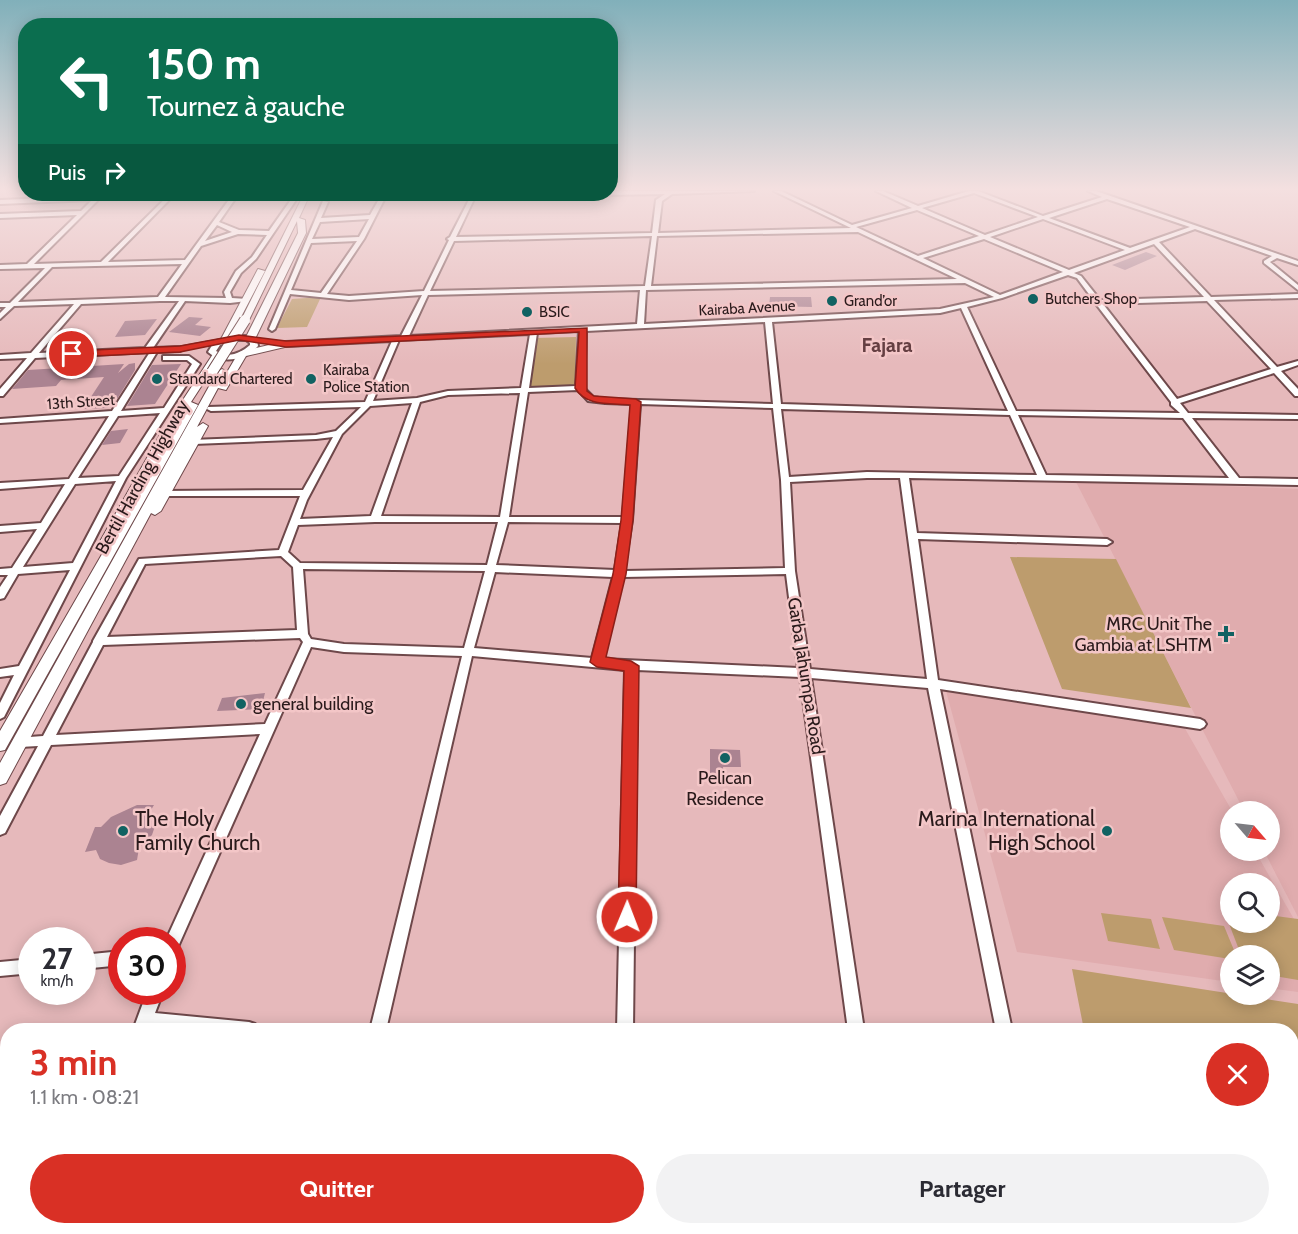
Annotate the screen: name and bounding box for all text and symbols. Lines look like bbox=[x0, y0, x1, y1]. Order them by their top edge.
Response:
text: 150 m bbox=[147, 38, 261, 90]
icon: left bbox=[48, 42, 126, 120]
text: Tournez à gauche bbox=[147, 90, 345, 123]
icon: right bbox=[98, 156, 131, 189]
text: Puis bbox=[48, 159, 86, 186]
place label: Butchers Shop bbox=[1045, 290, 1137, 308]
place label: Grand’or bbox=[844, 292, 897, 310]
marker: Butchers Shop bbox=[1026, 292, 1040, 306]
marker: Grand’or bbox=[825, 294, 839, 308]
street label: Kairaba Avenue bbox=[698, 296, 796, 320]
place label: BSIC bbox=[539, 303, 570, 321]
marker: BSIC bbox=[520, 305, 534, 319]
pin bbox=[46, 328, 97, 379]
district label: Fajara bbox=[862, 333, 912, 357]
icon: arrive bbox=[55, 337, 88, 370]
place label: Kairaba Police Station bbox=[323, 361, 410, 396]
place label: Standard Chartered bbox=[169, 370, 292, 388]
marker: Standard Chartered bbox=[150, 372, 164, 386]
marker: Kairaba Police Station bbox=[304, 372, 318, 386]
street label: 13th Street bbox=[46, 391, 116, 413]
street label: Bertil Harding Highway bbox=[91, 396, 193, 558]
street label: Garba Jahumpa Road bbox=[783, 596, 829, 756]
place label: MRC Unit The Gambia at LSHTM bbox=[1074, 613, 1212, 656]
marker: MRC Unit The Gambia at LSHTM bbox=[1217, 625, 1235, 643]
place label: general building bbox=[253, 693, 374, 715]
marker: general building bbox=[234, 697, 248, 711]
marker: Pelican Residence bbox=[718, 751, 732, 765]
place label: Pelican Residence bbox=[686, 767, 764, 810]
north arrow bbox=[1220, 801, 1280, 861]
map controls bbox=[1220, 801, 1280, 1005]
place label: The Holy Family Church bbox=[135, 806, 260, 855]
place label: Marina International High School bbox=[918, 806, 1095, 855]
marker: The Holy Family Church bbox=[116, 824, 130, 838]
marker: Marina International High School bbox=[1100, 824, 1114, 838]
button: search bbox=[1220, 873, 1280, 933]
position arrow bbox=[595, 885, 659, 949]
speed limit sign: 30 bbox=[108, 927, 186, 1005]
text: 27 bbox=[41, 940, 73, 977]
button: layers bbox=[1220, 945, 1280, 1005]
text: km/h bbox=[41, 972, 73, 990]
text: 3 min bbox=[30, 1040, 117, 1084]
button: close bbox=[1206, 1043, 1269, 1106]
text: 1.1 km · 08:21 bbox=[30, 1085, 139, 1109]
button: Quitter bbox=[30, 1154, 644, 1223]
button: Partager bbox=[656, 1154, 1269, 1223]

